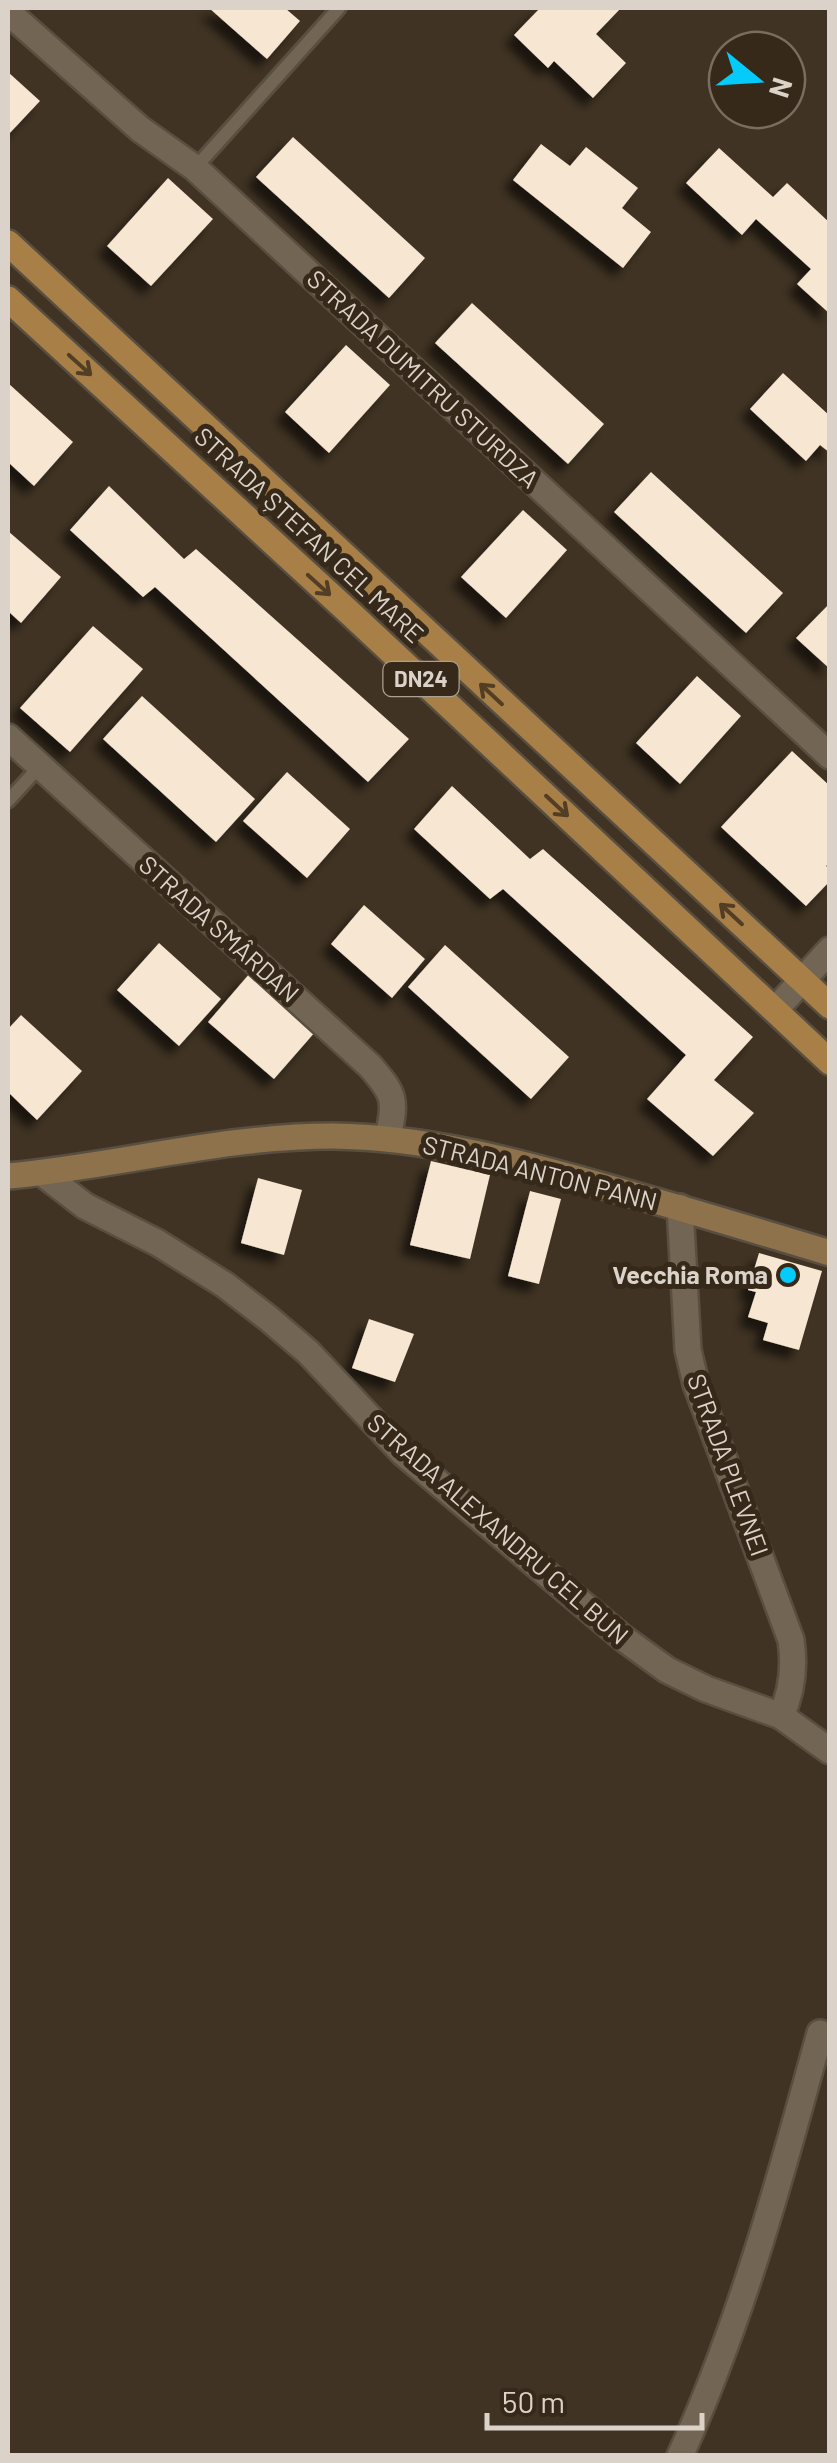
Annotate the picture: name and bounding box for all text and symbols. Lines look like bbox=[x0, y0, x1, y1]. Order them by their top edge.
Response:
north arrow bbox=[707, 30, 807, 130]
text: N bbox=[763, 74, 801, 102]
street label: STRADA DUMITRU STURDZA bbox=[302, 263, 546, 493]
one-way arrow bbox=[67, 353, 92, 376]
street label: STRADA ȘTEFAN CEL MARE bbox=[189, 420, 430, 648]
one-way arrow bbox=[306, 573, 331, 596]
road number: DN24 bbox=[384, 662, 458, 696]
one-way arrow bbox=[479, 683, 504, 706]
one-way arrow bbox=[544, 794, 569, 817]
street label: STRADA SMÂRDAN bbox=[134, 849, 306, 1008]
one-way arrow bbox=[719, 903, 744, 926]
street label: STRADA ANTON PANN bbox=[420, 1128, 660, 1216]
place label: Vecchia Roma bbox=[612, 1259, 768, 1289]
marker: Vecchia Roma bbox=[777, 1264, 799, 1286]
street label: STRADA PLEVNEI bbox=[682, 1369, 776, 1560]
street label: STRADA ALEXANDRU CEL BUN bbox=[362, 1407, 635, 1650]
scale bar bbox=[487, 2368, 702, 2430]
text: 50 m bbox=[502, 2383, 565, 2419]

